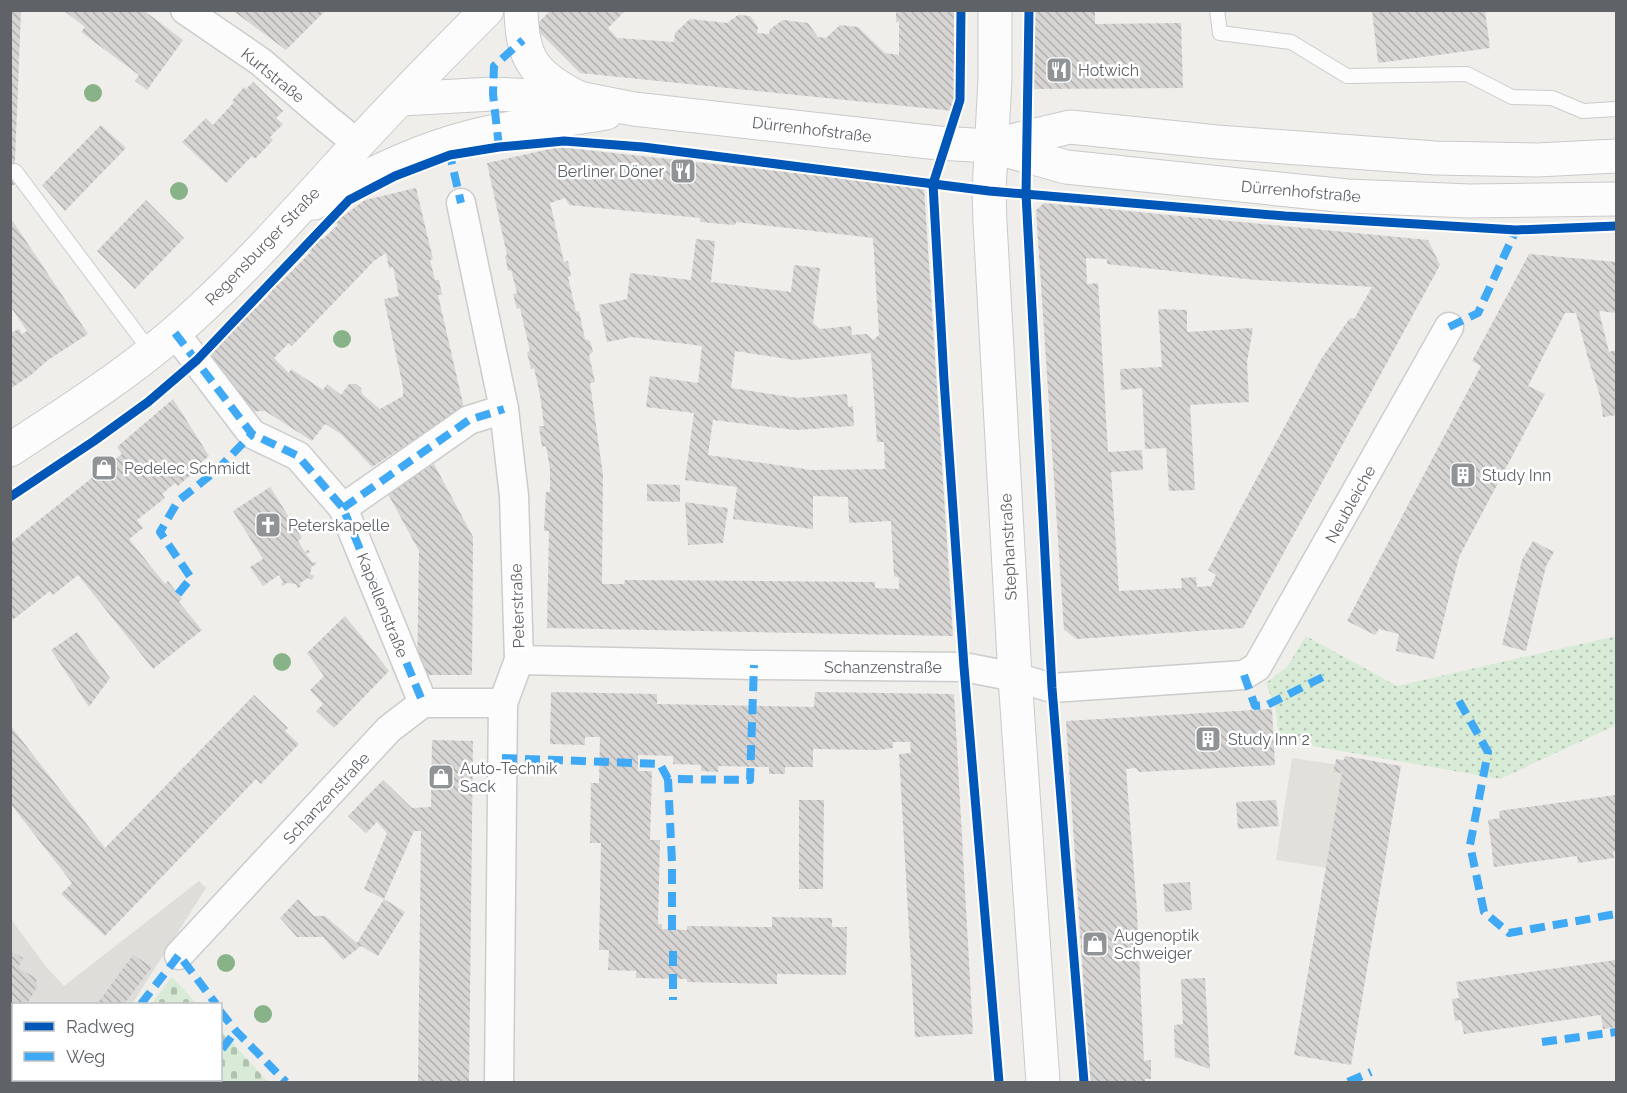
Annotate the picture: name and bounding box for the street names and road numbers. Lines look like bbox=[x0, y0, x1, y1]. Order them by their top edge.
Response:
street label: Kurtstraße bbox=[237, 44, 308, 107]
street label: Dürrenhofstraße bbox=[751, 113, 873, 146]
street label: Dürrenhofstraße bbox=[1240, 177, 1362, 206]
street label: Regensburger Straße bbox=[201, 183, 324, 309]
street label: Neubleiche bbox=[1321, 462, 1380, 546]
street label: Stephanstraße bbox=[996, 493, 1021, 601]
street label: Kapellenstraße bbox=[353, 550, 412, 660]
street label: Peterstraße bbox=[507, 563, 528, 649]
street label: Schanzenstraße bbox=[824, 658, 942, 677]
street label: Schanzenstraße bbox=[279, 749, 374, 848]

